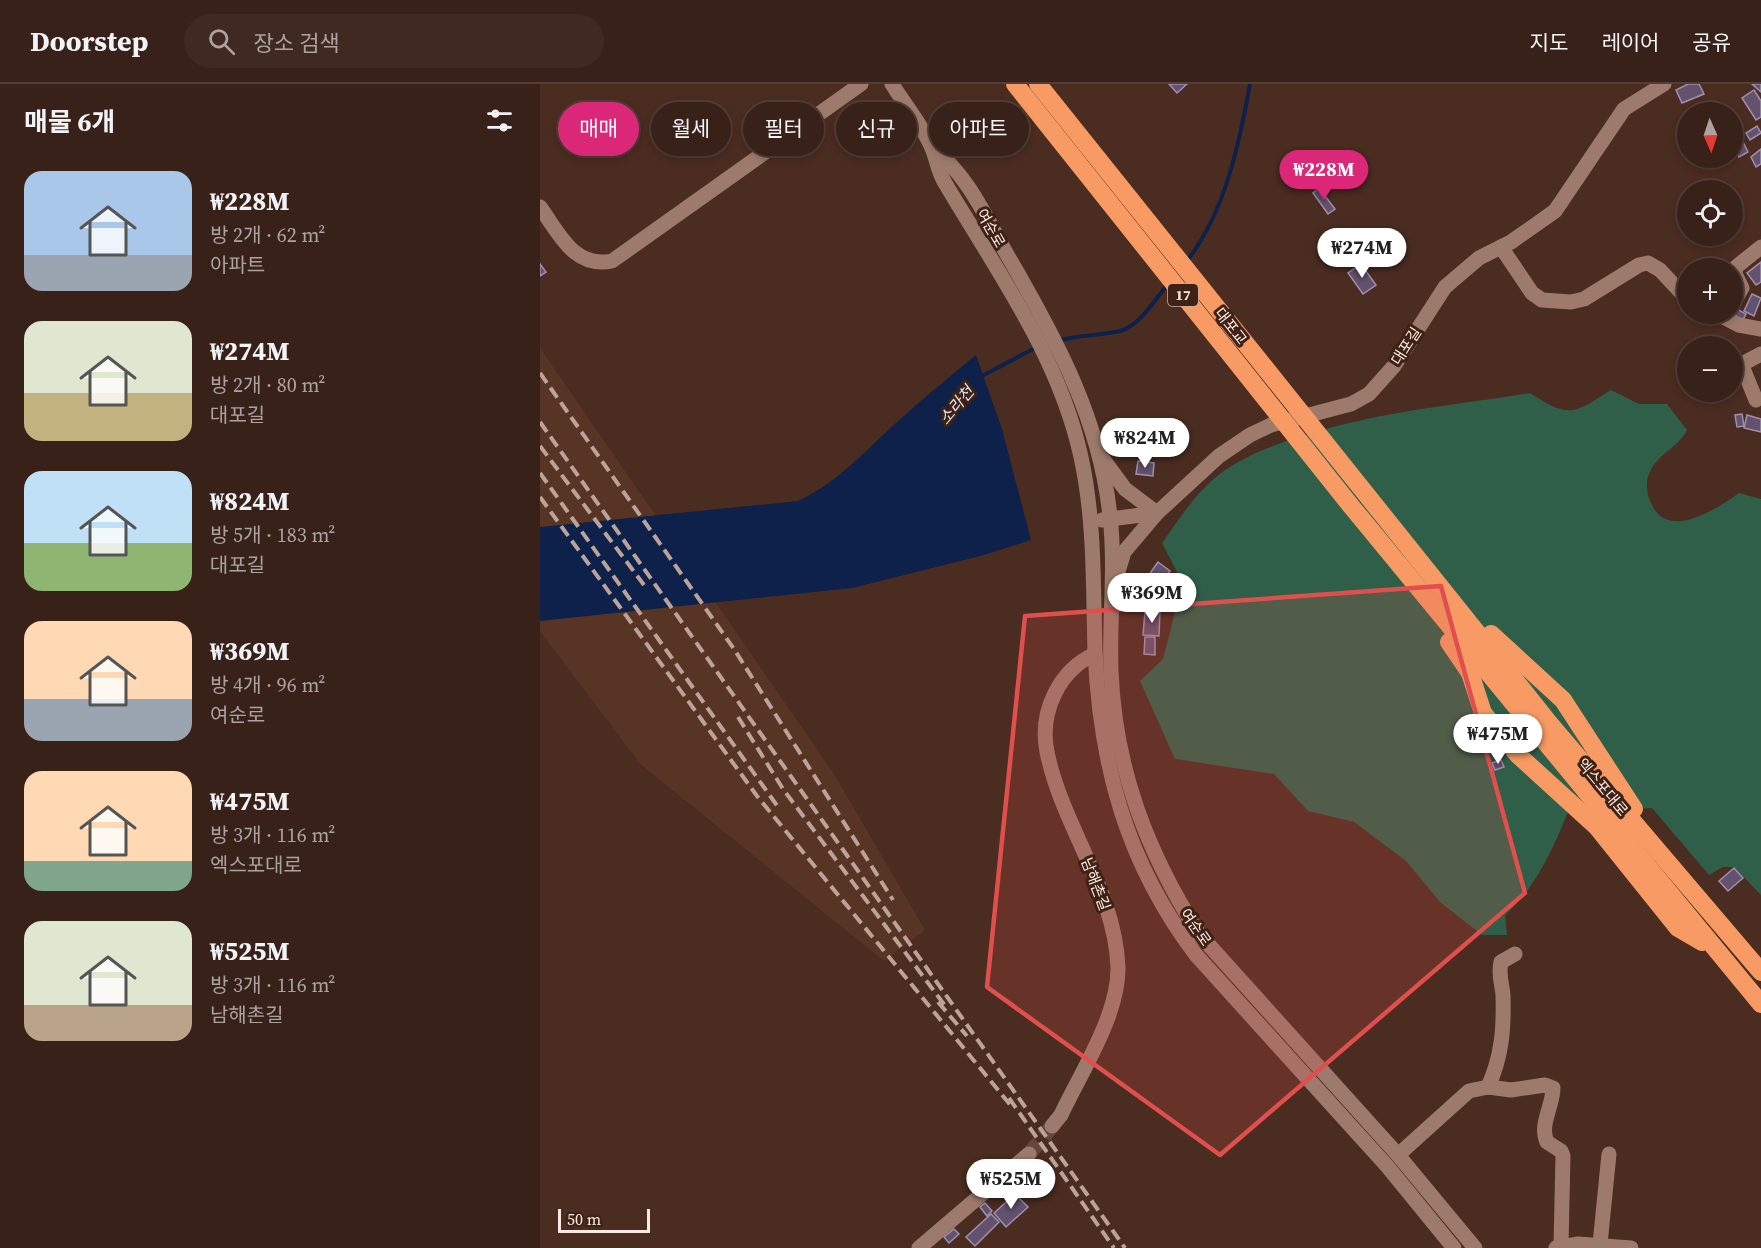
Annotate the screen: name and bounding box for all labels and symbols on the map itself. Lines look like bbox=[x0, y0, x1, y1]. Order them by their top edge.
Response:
north arrow bbox=[1677, 102, 1743, 168]
pin: ₩228M bbox=[1282, 150, 1366, 201]
street label: 여순로 bbox=[972, 205, 1010, 251]
pin: ₩274M bbox=[1320, 228, 1404, 279]
road number: 17 bbox=[1168, 284, 1198, 306]
street label: 대포교 bbox=[1210, 303, 1252, 349]
street label: 대포길 bbox=[1386, 323, 1426, 369]
water label: 소라천 bbox=[933, 379, 980, 429]
pin: ₩824M bbox=[1103, 418, 1187, 469]
pin: ₩369M bbox=[1110, 573, 1194, 624]
pin: ₩475M bbox=[1456, 714, 1540, 765]
street label: 엑스포대로 bbox=[1573, 754, 1633, 820]
street label: 남해촌길 bbox=[1076, 854, 1116, 914]
street label: 여순로 bbox=[1176, 904, 1216, 950]
pin: ₩525M bbox=[969, 1159, 1053, 1210]
scale bar bbox=[558, 1206, 650, 1234]

